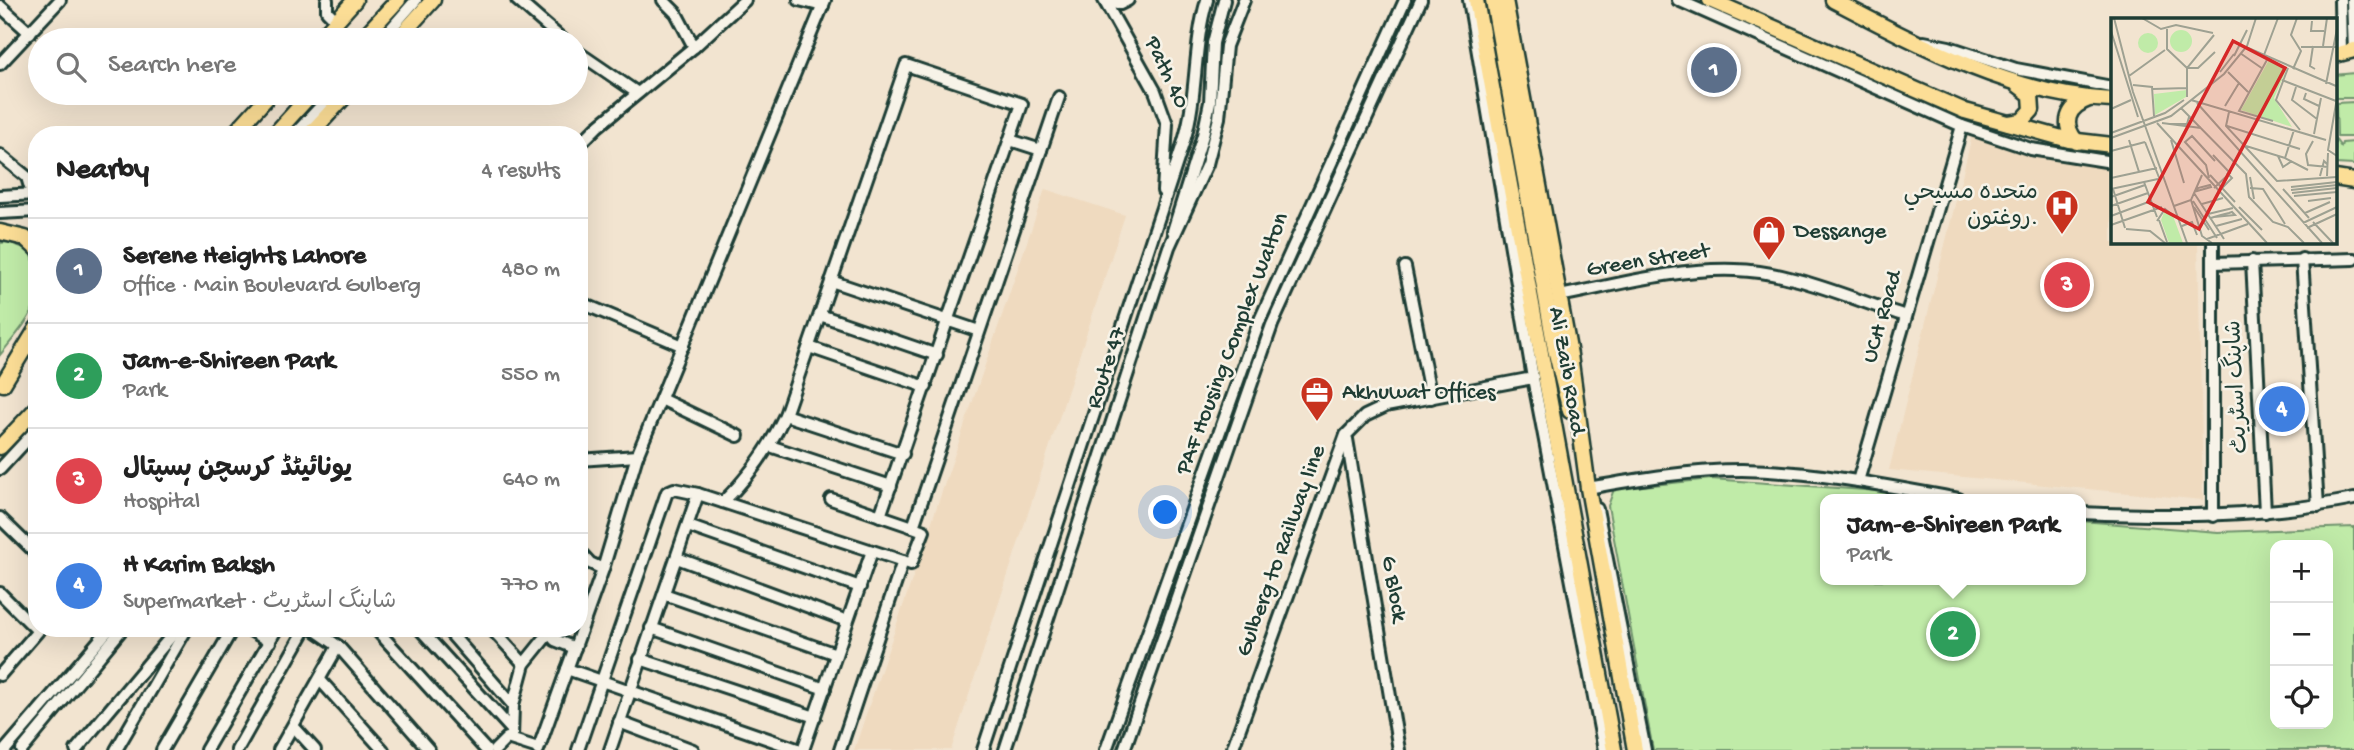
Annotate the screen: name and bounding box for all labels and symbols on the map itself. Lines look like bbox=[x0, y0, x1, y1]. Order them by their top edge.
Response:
inset map bbox=[2111, 18, 2336, 243]
street label: Path 40 bbox=[1137, 32, 1194, 113]
pin: 1 bbox=[1691, 44, 1737, 96]
place label: متحده مسیحي روغتون. bbox=[1904, 180, 2038, 233]
hospital icon: متحده مسیحي روغتون. bbox=[2043, 187, 2081, 236]
street label: PAF Housing Complex Walton bbox=[1170, 209, 1296, 480]
shop icon: Dessange bbox=[1750, 213, 1788, 262]
place label: Dessange bbox=[1792, 219, 1888, 246]
street label: Green Street bbox=[1585, 238, 1713, 284]
pin: 3 bbox=[2044, 259, 2090, 311]
street label: UCH Road bbox=[1857, 266, 1909, 366]
street label: Ali Zaib Road bbox=[1541, 305, 1591, 439]
street label: شاپنگ اسٹریٹ bbox=[2218, 320, 2255, 455]
street label: Route 47 bbox=[1081, 323, 1133, 412]
office icon: Akhuwat Offices bbox=[1298, 374, 1336, 423]
place label: Akhuwat Offices bbox=[1342, 380, 1496, 407]
pin: 4 bbox=[2259, 383, 2305, 435]
street label: Gulberg to Railway line bbox=[1231, 441, 1333, 660]
your location bbox=[1148, 495, 1182, 529]
street label: G Block bbox=[1374, 554, 1413, 627]
pin: 2 bbox=[1930, 608, 1976, 660]

